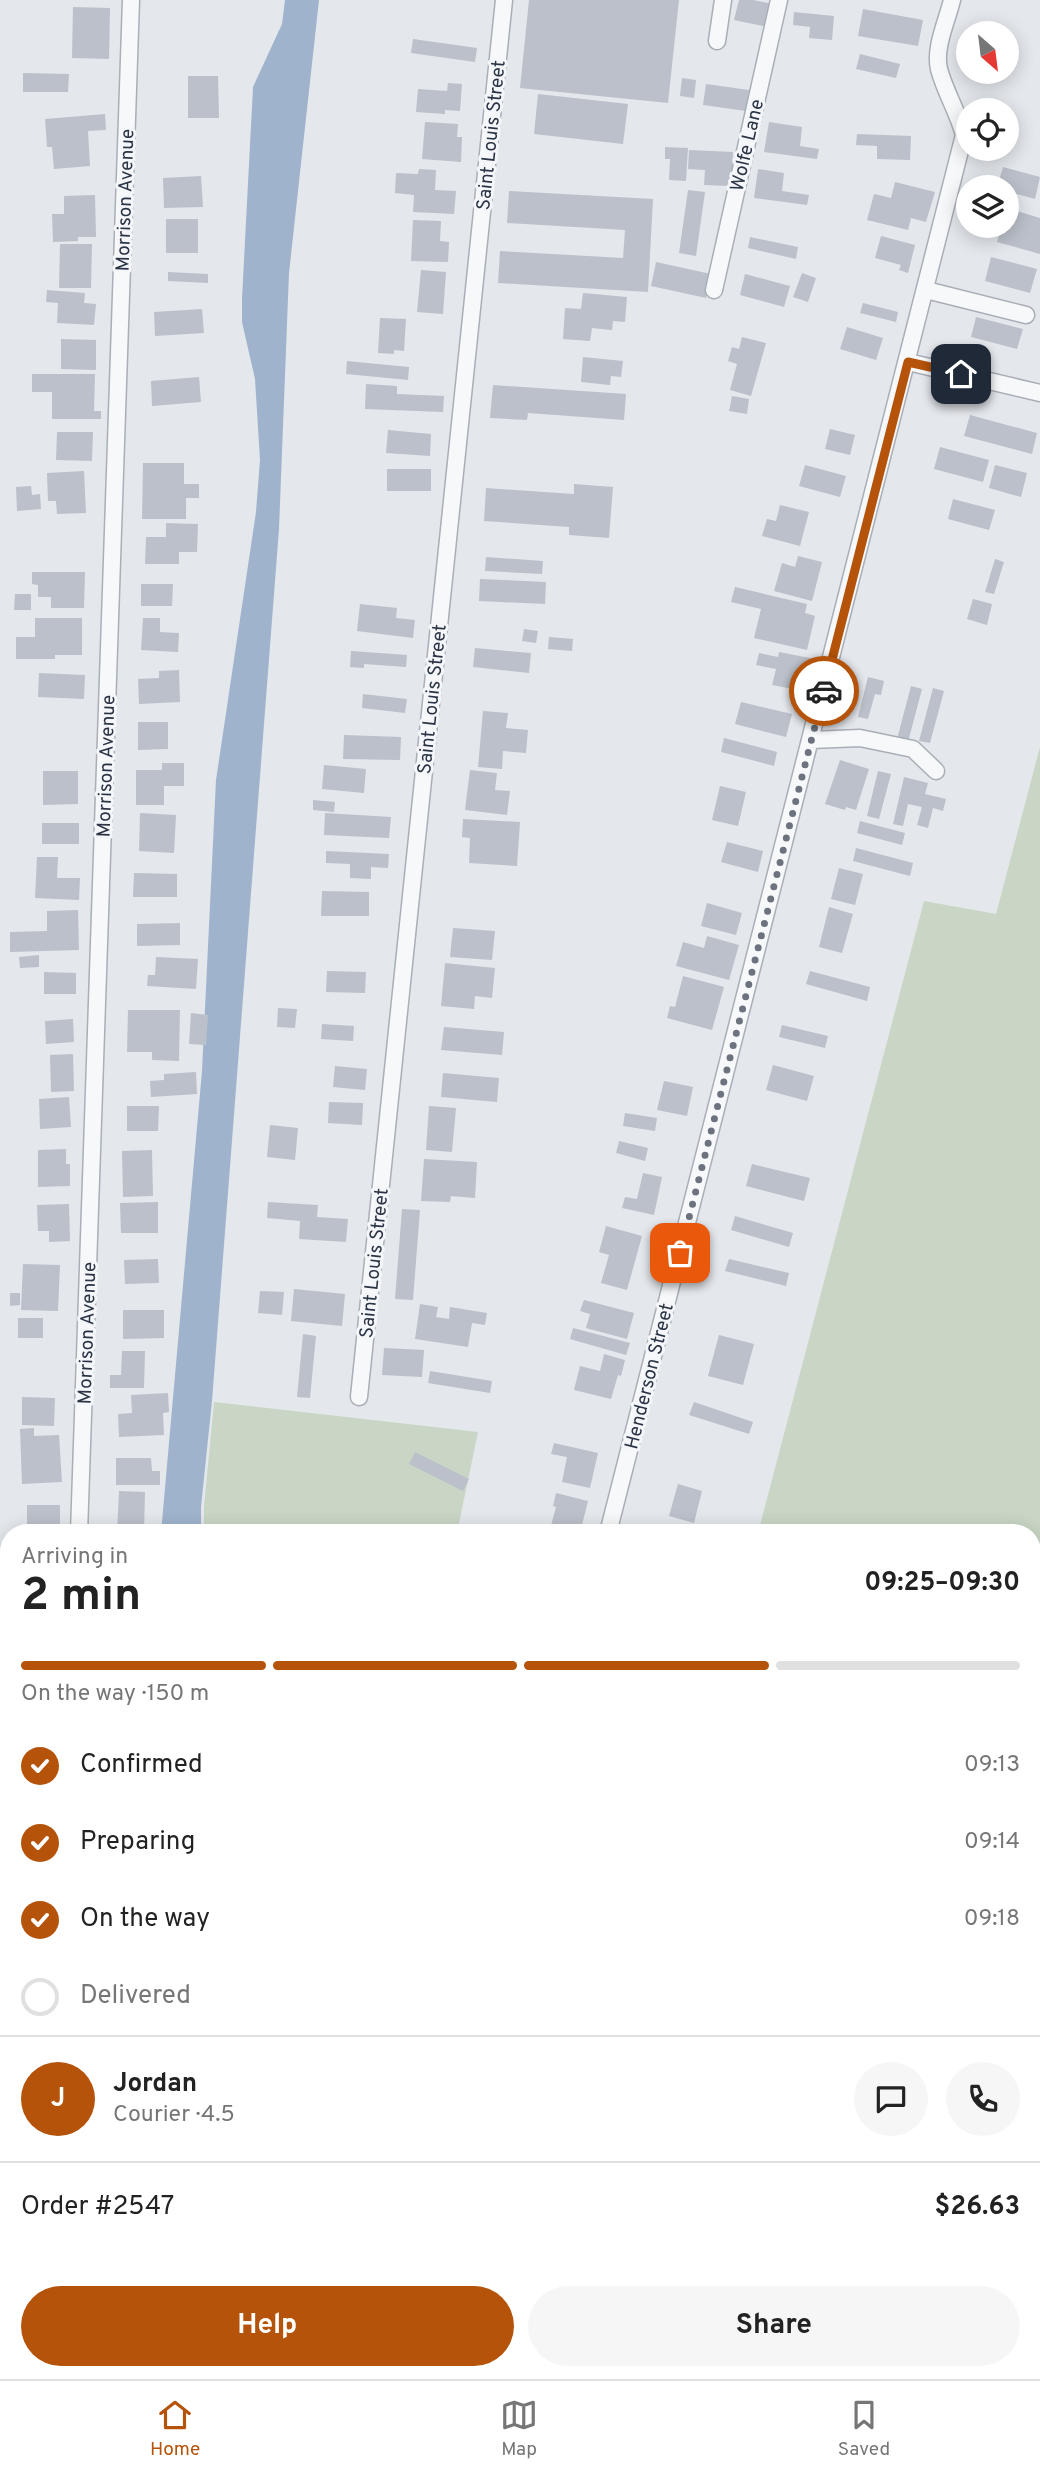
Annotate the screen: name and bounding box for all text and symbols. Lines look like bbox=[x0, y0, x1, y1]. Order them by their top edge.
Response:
north arrow bbox=[956, 21, 1018, 84]
map controls bbox=[956, 21, 1019, 238]
street label: Saint Louis Street bbox=[472, 59, 512, 211]
street label: Wolfe Lane bbox=[726, 97, 770, 194]
button: locate bbox=[956, 98, 1019, 161]
street label: Morrison Avenue bbox=[112, 128, 140, 272]
button: layers bbox=[956, 175, 1019, 238]
pin bbox=[931, 344, 991, 404]
icon: home bbox=[942, 355, 980, 393]
street label: Saint Louis Street bbox=[413, 623, 453, 775]
courier bbox=[789, 656, 859, 726]
icon: car bbox=[805, 672, 843, 710]
street label: Morrison Avenue bbox=[93, 694, 121, 838]
street label: Saint Louis Street bbox=[355, 1187, 395, 1339]
pin bbox=[650, 1223, 710, 1283]
icon: bag bbox=[661, 1234, 699, 1272]
street label: Morrison Avenue bbox=[74, 1261, 102, 1405]
street label: Henderson Street bbox=[620, 1301, 680, 1452]
text: Arriving in bbox=[21, 1543, 128, 1572]
text: 09:25–09:30 bbox=[864, 1567, 1020, 1600]
text: 2 min bbox=[21, 1568, 141, 1627]
text: On the way · 150 m bbox=[21, 1680, 209, 1709]
icon: check bbox=[21, 1747, 59, 1785]
text: Confirmed bbox=[80, 1749, 203, 1782]
text: 09:13 bbox=[964, 1751, 1020, 1780]
icon: check bbox=[21, 1824, 59, 1862]
text: Preparing bbox=[80, 1826, 195, 1859]
text: 09:14 bbox=[964, 1828, 1020, 1857]
icon: check bbox=[21, 1901, 59, 1939]
text: On the way bbox=[80, 1903, 210, 1936]
text: 09:18 bbox=[964, 1905, 1020, 1934]
text: Delivered bbox=[80, 1980, 191, 2013]
button: chat bbox=[854, 2062, 928, 2136]
button: phone bbox=[946, 2062, 1020, 2136]
text: Jordan bbox=[113, 2068, 197, 2101]
text: J bbox=[51, 2083, 65, 2116]
text: Courier · 4.5 bbox=[113, 2101, 235, 2130]
text: Order #2547 bbox=[21, 2191, 174, 2224]
text: $26.63 bbox=[935, 2191, 1020, 2224]
button: Help bbox=[21, 2286, 514, 2366]
button: Share bbox=[528, 2286, 1020, 2366]
tab: Home bbox=[150, 2396, 200, 2462]
tab: Map bbox=[500, 2396, 538, 2462]
tab: Saved bbox=[838, 2396, 890, 2462]

